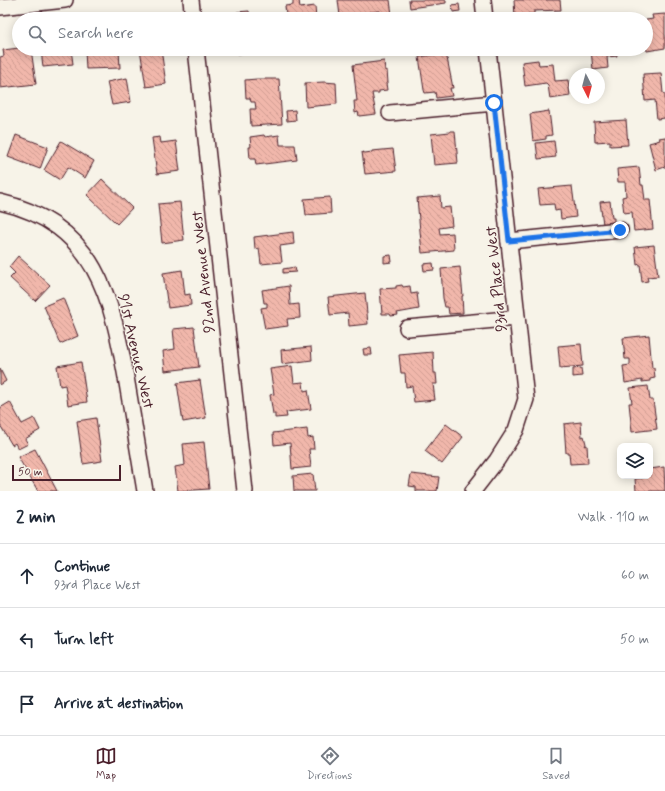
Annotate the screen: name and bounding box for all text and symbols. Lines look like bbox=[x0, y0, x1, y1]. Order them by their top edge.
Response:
search box bbox=[12, 12, 653, 56]
icon: search bbox=[26, 23, 48, 45]
text: Search here bbox=[58, 24, 134, 44]
north arrow bbox=[569, 68, 605, 104]
route start bbox=[485, 94, 503, 112]
street label: 92nd Avenue West bbox=[187, 210, 220, 334]
route end bbox=[611, 221, 629, 239]
street label: 93rd Place West bbox=[480, 225, 512, 333]
street label: 91st Avenue West bbox=[112, 292, 159, 411]
map controls bbox=[617, 443, 653, 479]
button: layers bbox=[617, 443, 653, 479]
scale bar bbox=[12, 463, 121, 482]
text: 50 m bbox=[18, 465, 43, 479]
text: 2 min bbox=[16, 506, 56, 528]
text: Walk · 110 m bbox=[578, 509, 649, 526]
text: Continue bbox=[54, 557, 110, 577]
icon: ahead bbox=[16, 565, 38, 587]
text: 60 m bbox=[621, 567, 649, 584]
text: 93rd Place West bbox=[54, 577, 140, 594]
icon: left bbox=[16, 629, 38, 651]
text: Turn left bbox=[54, 630, 114, 650]
text: 50 m bbox=[620, 631, 649, 648]
icon: arrive bbox=[16, 693, 38, 715]
text: Arrive at destination bbox=[54, 694, 183, 714]
tab: Map bbox=[95, 745, 117, 783]
tab: Directions bbox=[307, 745, 352, 783]
tab: Saved bbox=[542, 745, 570, 783]

